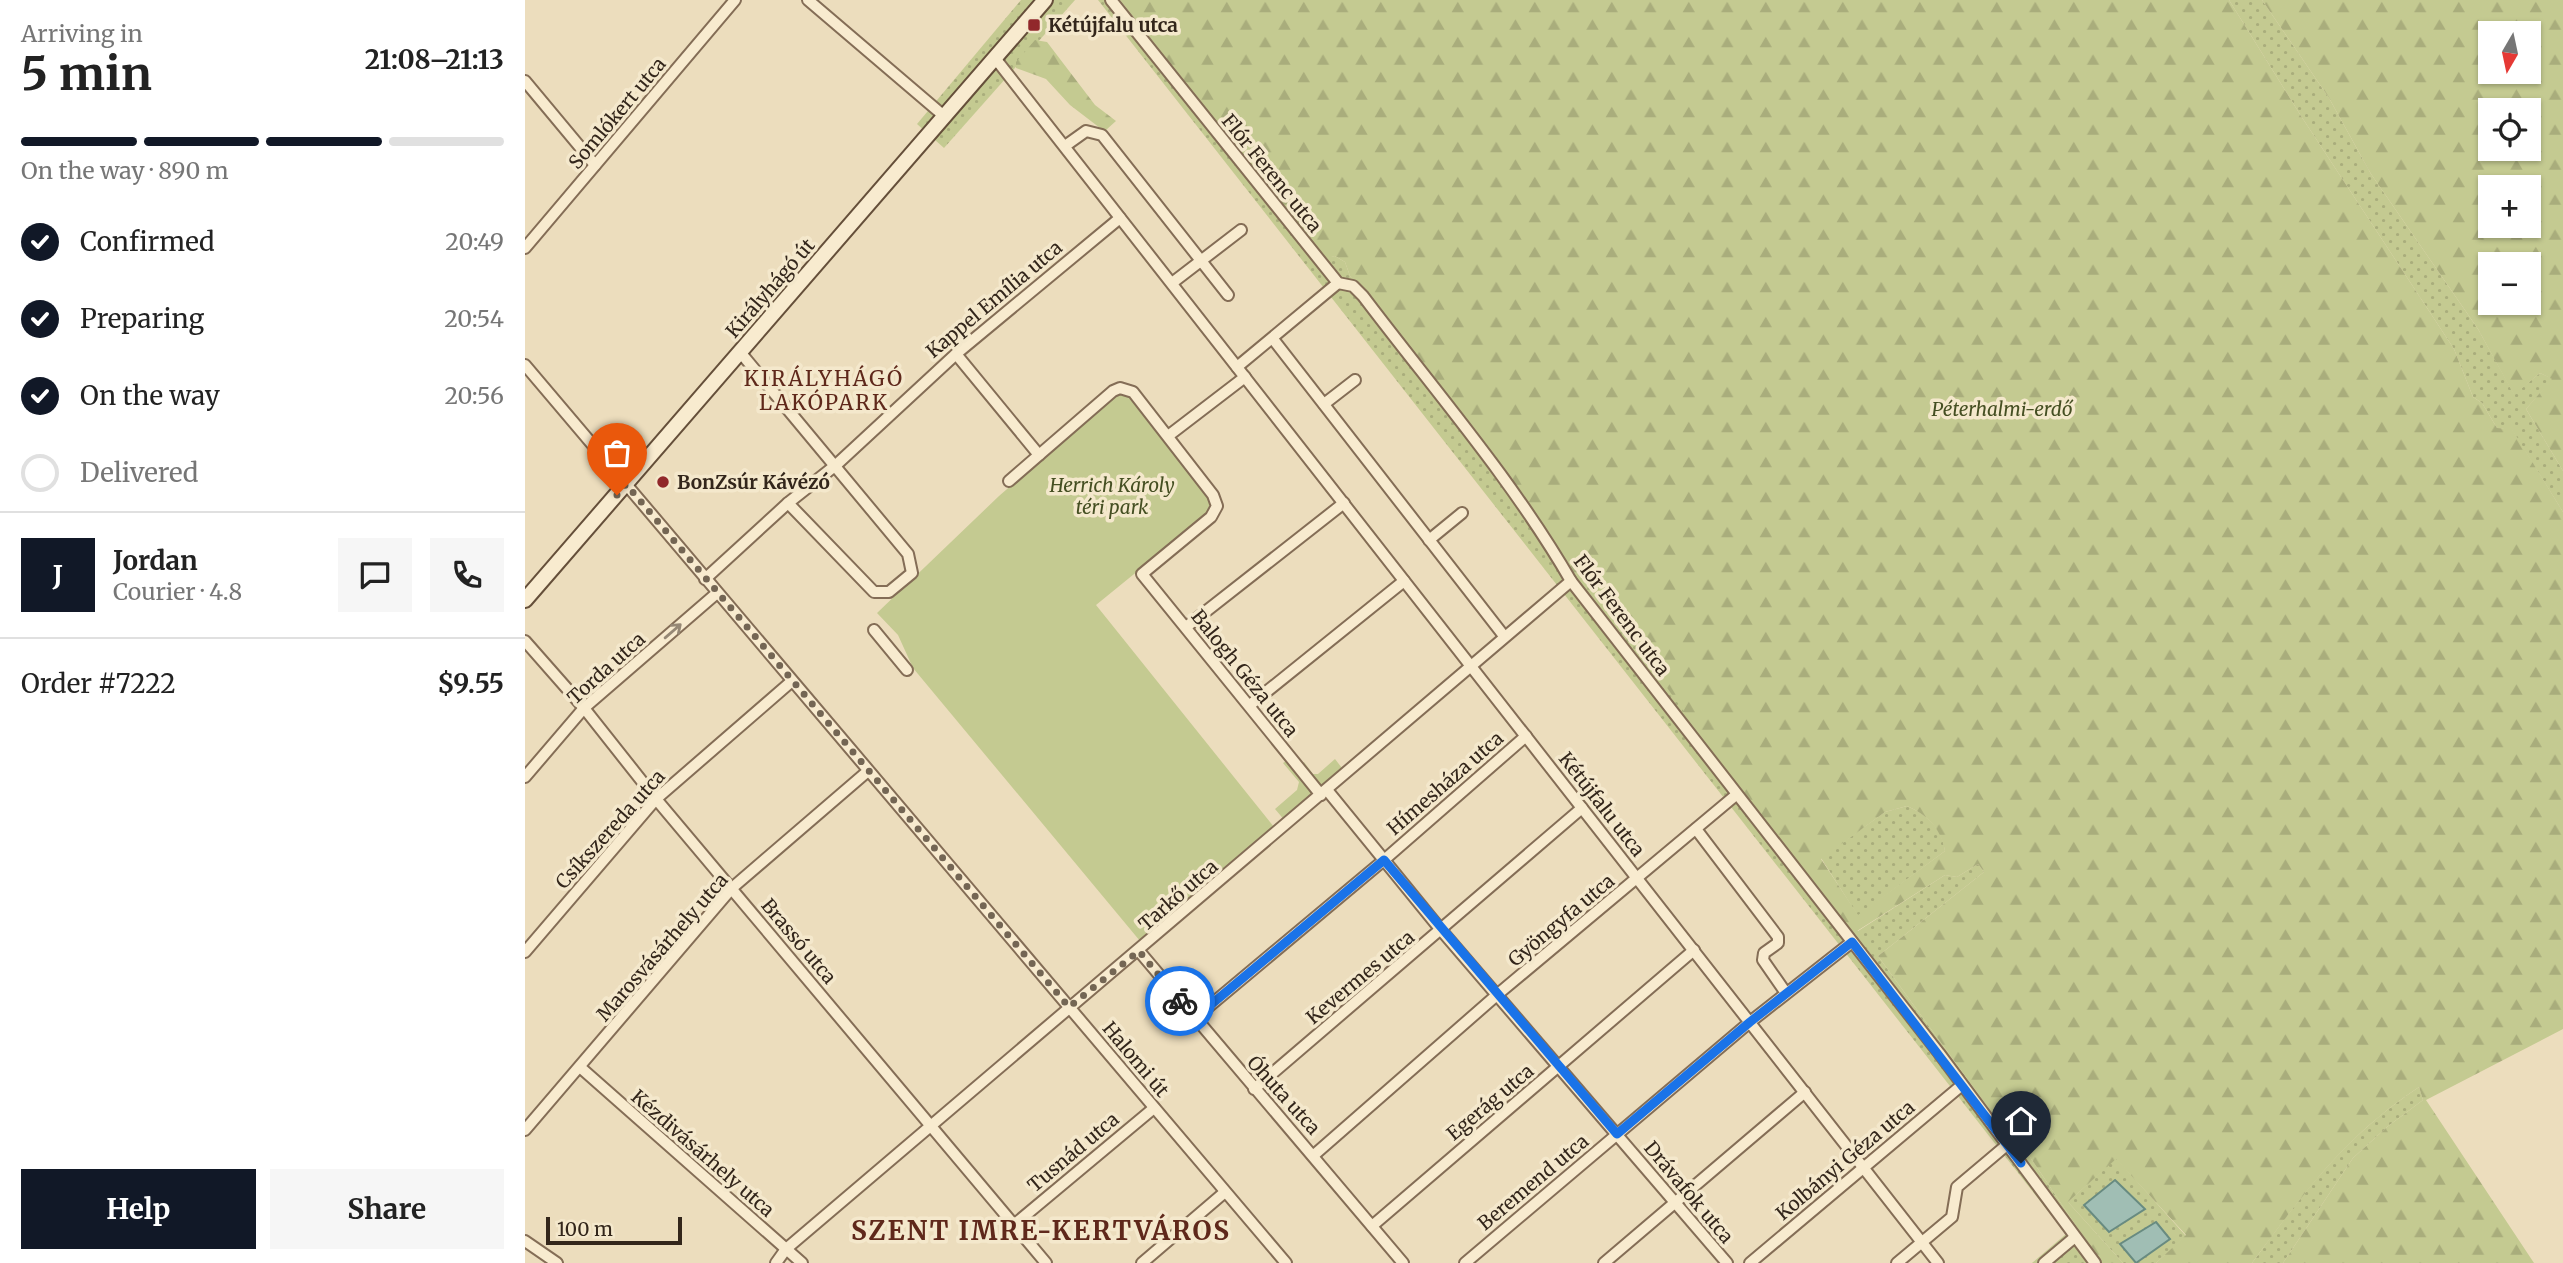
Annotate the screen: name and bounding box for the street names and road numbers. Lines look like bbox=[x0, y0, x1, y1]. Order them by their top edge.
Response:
street label: Somlókert utca bbox=[563, 52, 671, 174]
street label: Flór Ferenc utca bbox=[1217, 109, 1327, 237]
street label: Királyhágó út bbox=[720, 233, 820, 342]
street label: Kappel Emília utca bbox=[921, 235, 1067, 363]
street label: Flór Ferenc utca bbox=[1569, 550, 1675, 680]
street label: Balogh Géza utca bbox=[1186, 604, 1304, 742]
street label: Torda utca bbox=[562, 627, 650, 709]
street label: Hímesháza utca bbox=[1382, 726, 1508, 840]
street label: Kétújfalu utca bbox=[1554, 747, 1650, 861]
street label: Csíkszereda utca bbox=[550, 764, 670, 894]
street label: Tarkő utca bbox=[1134, 854, 1222, 936]
street label: Marosvásárhely utca bbox=[591, 868, 733, 1026]
street label: Gyöngyfa utca bbox=[1503, 869, 1619, 971]
street label: Brassó utca bbox=[756, 893, 842, 989]
street label: Kevermes utca bbox=[1301, 925, 1419, 1029]
street label: Halomi út bbox=[1098, 1016, 1175, 1102]
street label: Óhuta utca bbox=[1242, 1051, 1326, 1139]
street label: Egerág utca bbox=[1442, 1059, 1538, 1145]
street label: Kézdivásárhely utca bbox=[627, 1084, 779, 1222]
street label: Kolbányi Géza utca bbox=[1771, 1095, 1919, 1225]
street label: Tusnád utca bbox=[1023, 1107, 1123, 1197]
street label: Beremend utca bbox=[1473, 1129, 1593, 1235]
street label: Drávafok utca bbox=[1639, 1136, 1739, 1248]

